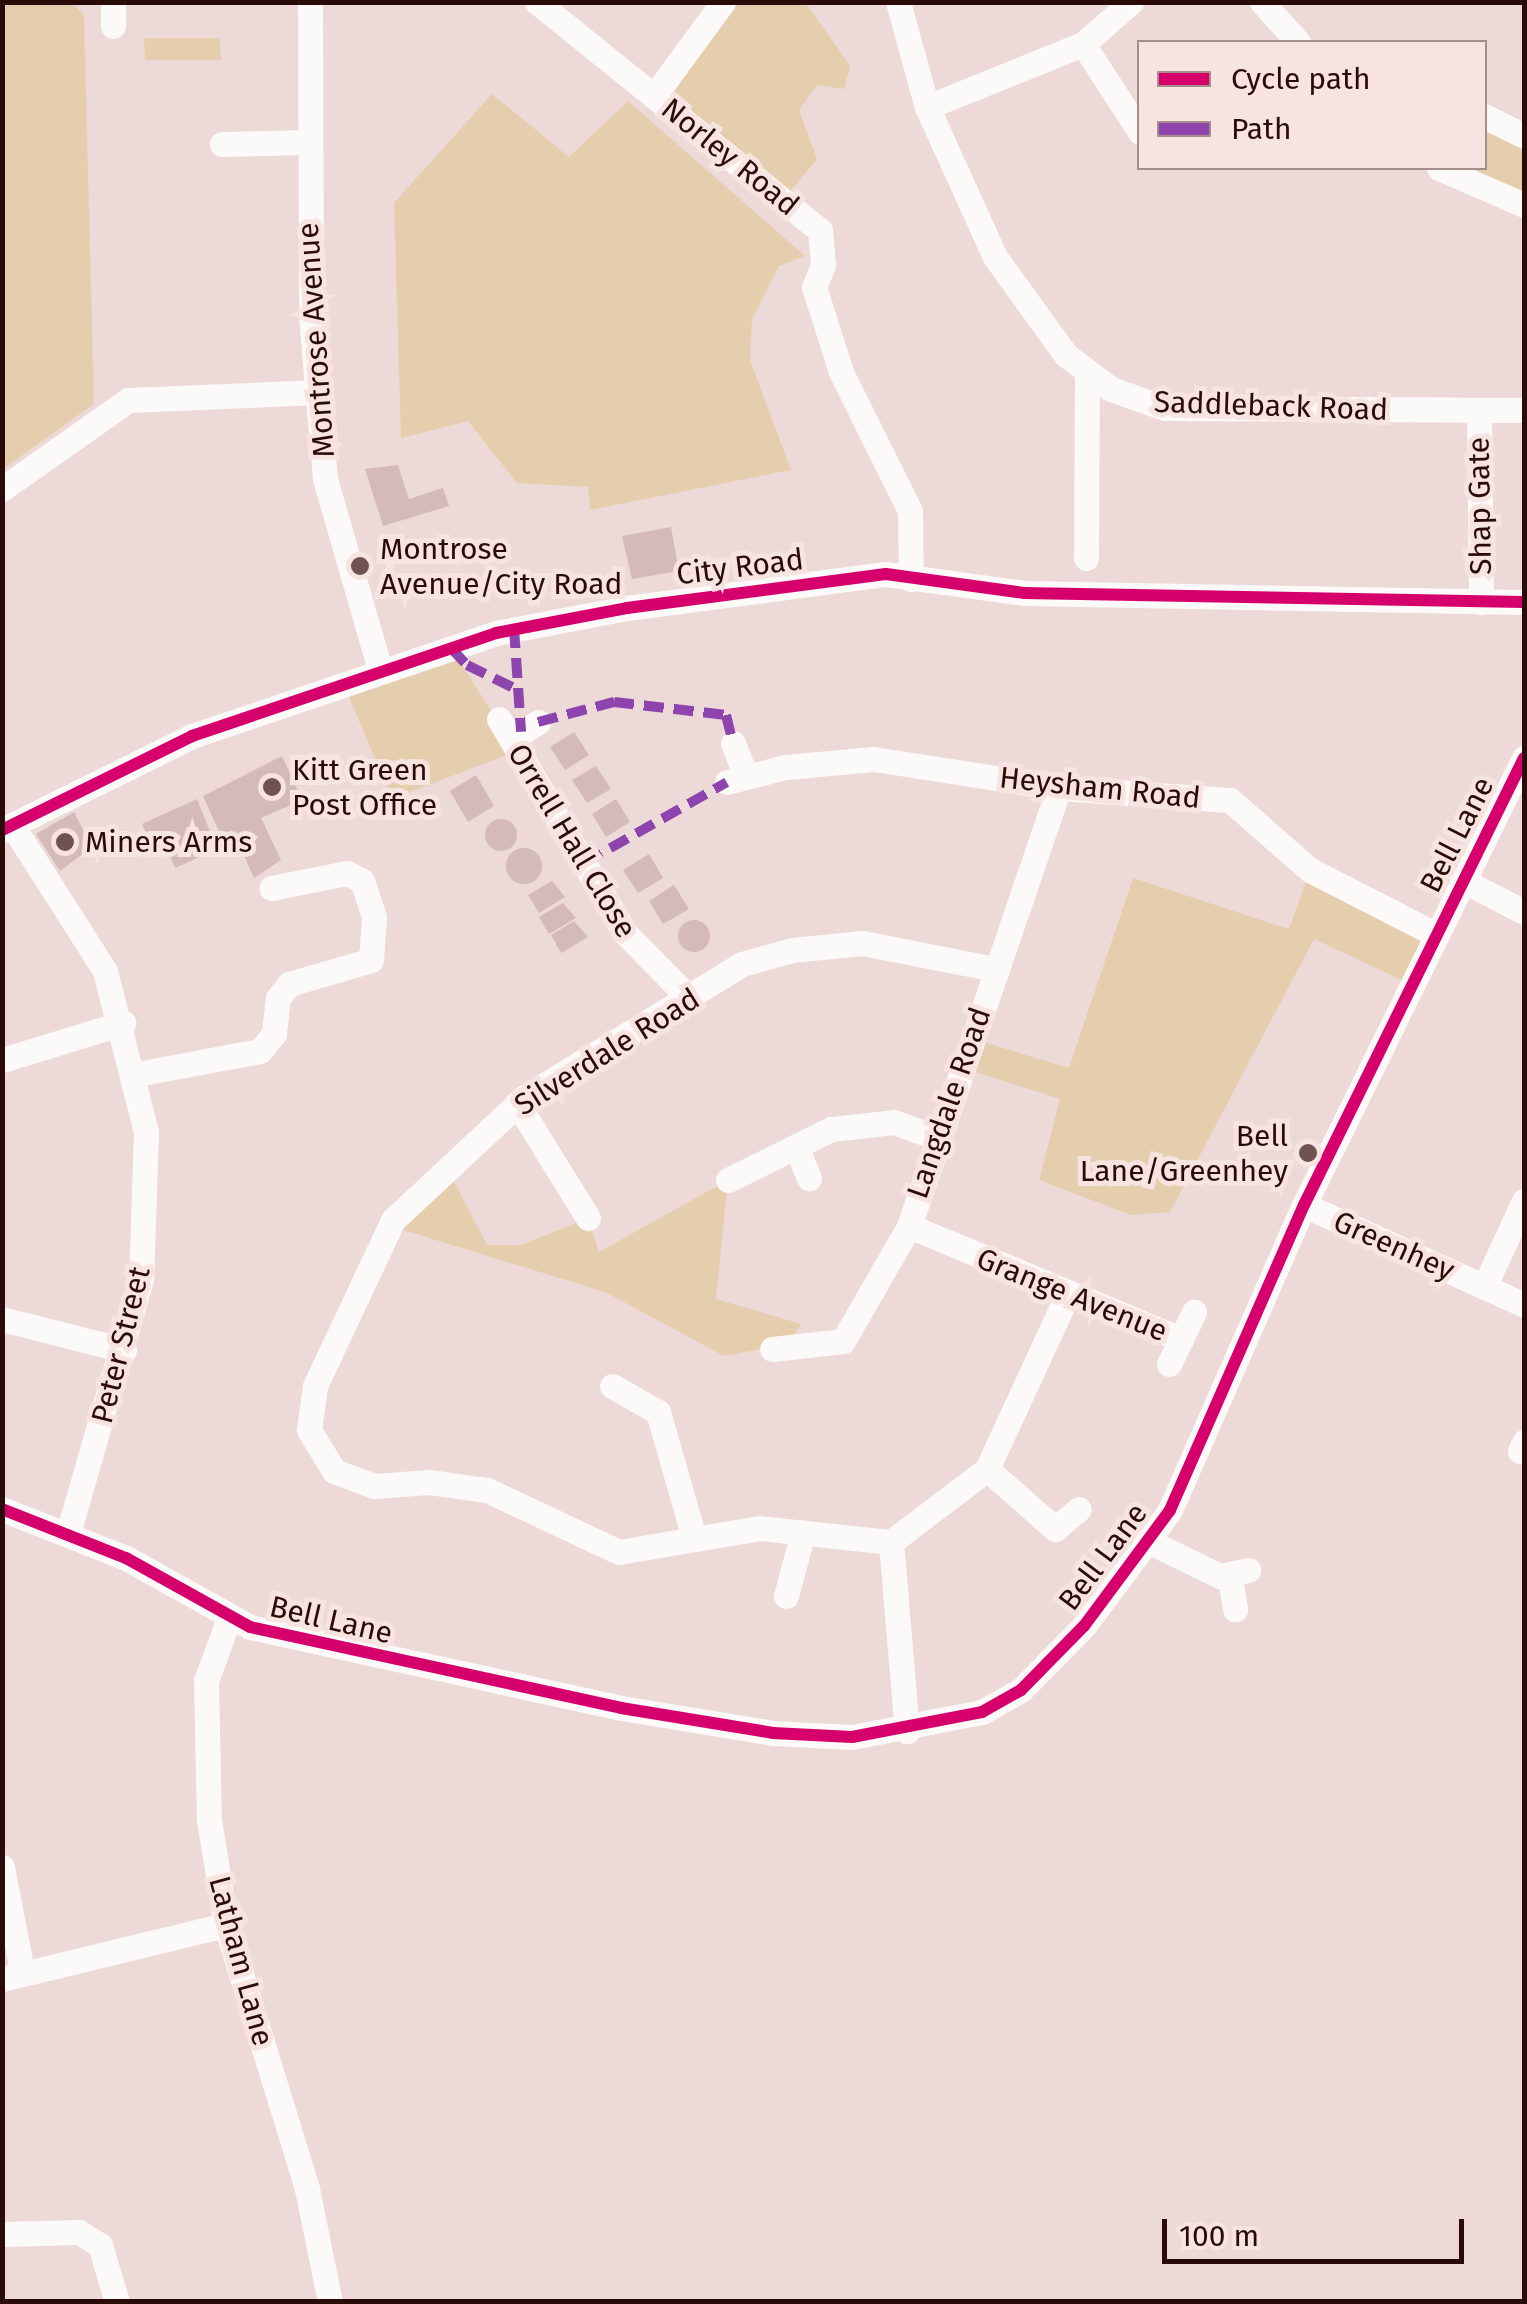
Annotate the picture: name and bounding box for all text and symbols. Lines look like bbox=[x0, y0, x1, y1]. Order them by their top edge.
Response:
legend bbox=[1137, 40, 1487, 170]
text: Cycle path bbox=[1231, 61, 1370, 97]
street label: Norley Road bbox=[654, 91, 806, 223]
text: Path bbox=[1231, 111, 1292, 147]
street label: Montrose Avenue bbox=[290, 221, 342, 459]
street label: Saddleback Road bbox=[1153, 384, 1389, 428]
street label: Shap Gate bbox=[1461, 437, 1499, 575]
place label: Montrose Avenue/City Road bbox=[380, 531, 622, 602]
street label: City Road bbox=[674, 541, 806, 593]
marker: Montrose Avenue/City Road bbox=[349, 555, 371, 577]
street label: Orrell Hall Close bbox=[500, 737, 644, 945]
place label: Kitt Green Post Office bbox=[292, 752, 437, 822]
street label: Heysham Road bbox=[998, 760, 1202, 816]
street label: Bell Lane bbox=[1413, 771, 1501, 899]
marker: Kitt Green Post Office bbox=[261, 776, 283, 798]
place label: Miners Arms bbox=[85, 824, 252, 860]
marker: Miners Arms bbox=[54, 831, 76, 853]
street label: Silverdale Road bbox=[508, 981, 706, 1123]
street label: Langdale Road bbox=[899, 1003, 999, 1203]
place label: Bell Lane/Greenhey bbox=[1080, 1118, 1288, 1188]
marker: Bell Lane/Greenhey bbox=[1297, 1142, 1319, 1164]
street label: Greenhey bbox=[1328, 1203, 1460, 1289]
street label: Grange Avenue bbox=[971, 1240, 1173, 1350]
street label: Peter Street bbox=[84, 1263, 158, 1427]
street label: Bell Lane bbox=[1051, 1496, 1155, 1618]
street label: Bell Lane bbox=[266, 1588, 396, 1652]
street label: Latham Lane bbox=[201, 1872, 281, 2050]
scale bar bbox=[1167, 2199, 1470, 2261]
text: 100 m bbox=[1179, 2218, 1259, 2254]

